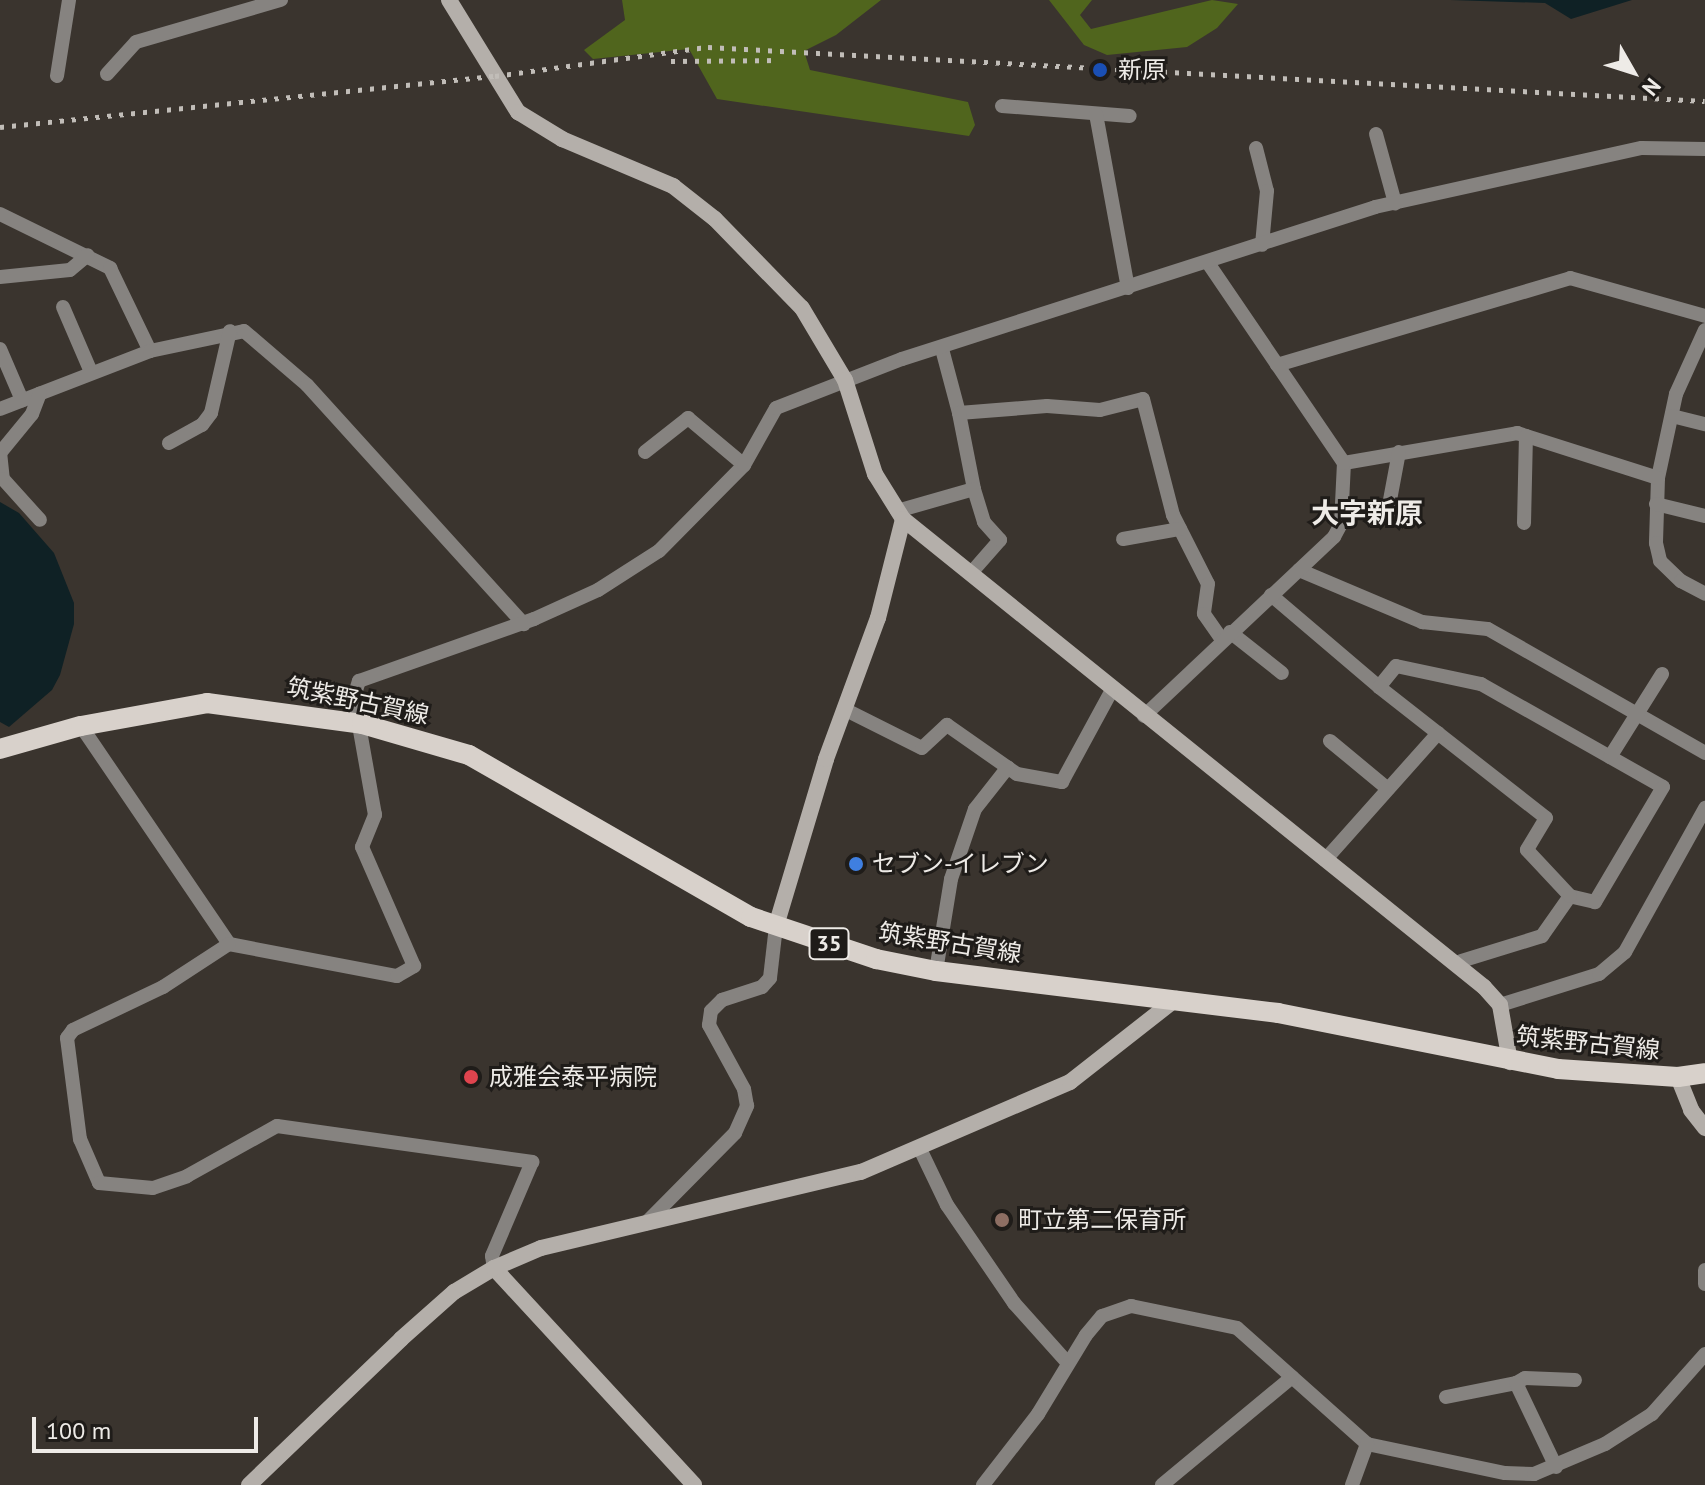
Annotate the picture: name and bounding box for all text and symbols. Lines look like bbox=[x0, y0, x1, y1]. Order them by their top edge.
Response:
north arrow bbox=[1593, 32, 1673, 112]
place label: 新原 bbox=[1118, 56, 1166, 84]
marker: 新原 bbox=[1089, 59, 1111, 81]
text: N bbox=[1636, 73, 1667, 102]
district label: 大字新原 bbox=[1311, 496, 1423, 530]
street label: 筑紫野古賀線 bbox=[285, 672, 431, 730]
place label: セブン-イレブン bbox=[872, 850, 1049, 878]
marker: セブン-イレブン bbox=[847, 855, 865, 873]
street label: 筑紫野古賀線 bbox=[877, 918, 1023, 968]
road number: 35 bbox=[807, 926, 851, 962]
street label: 筑紫野古賀線 bbox=[1515, 1021, 1661, 1065]
place label: 成雅会泰平病院 bbox=[489, 1063, 657, 1091]
marker: 成雅会泰平病院 bbox=[460, 1066, 482, 1088]
place label: 町立第二保育所 bbox=[1018, 1206, 1186, 1234]
marker: 町立第二保育所 bbox=[993, 1211, 1011, 1229]
scale bar bbox=[36, 1401, 262, 1451]
text: 100 m bbox=[46, 1415, 111, 1446]

